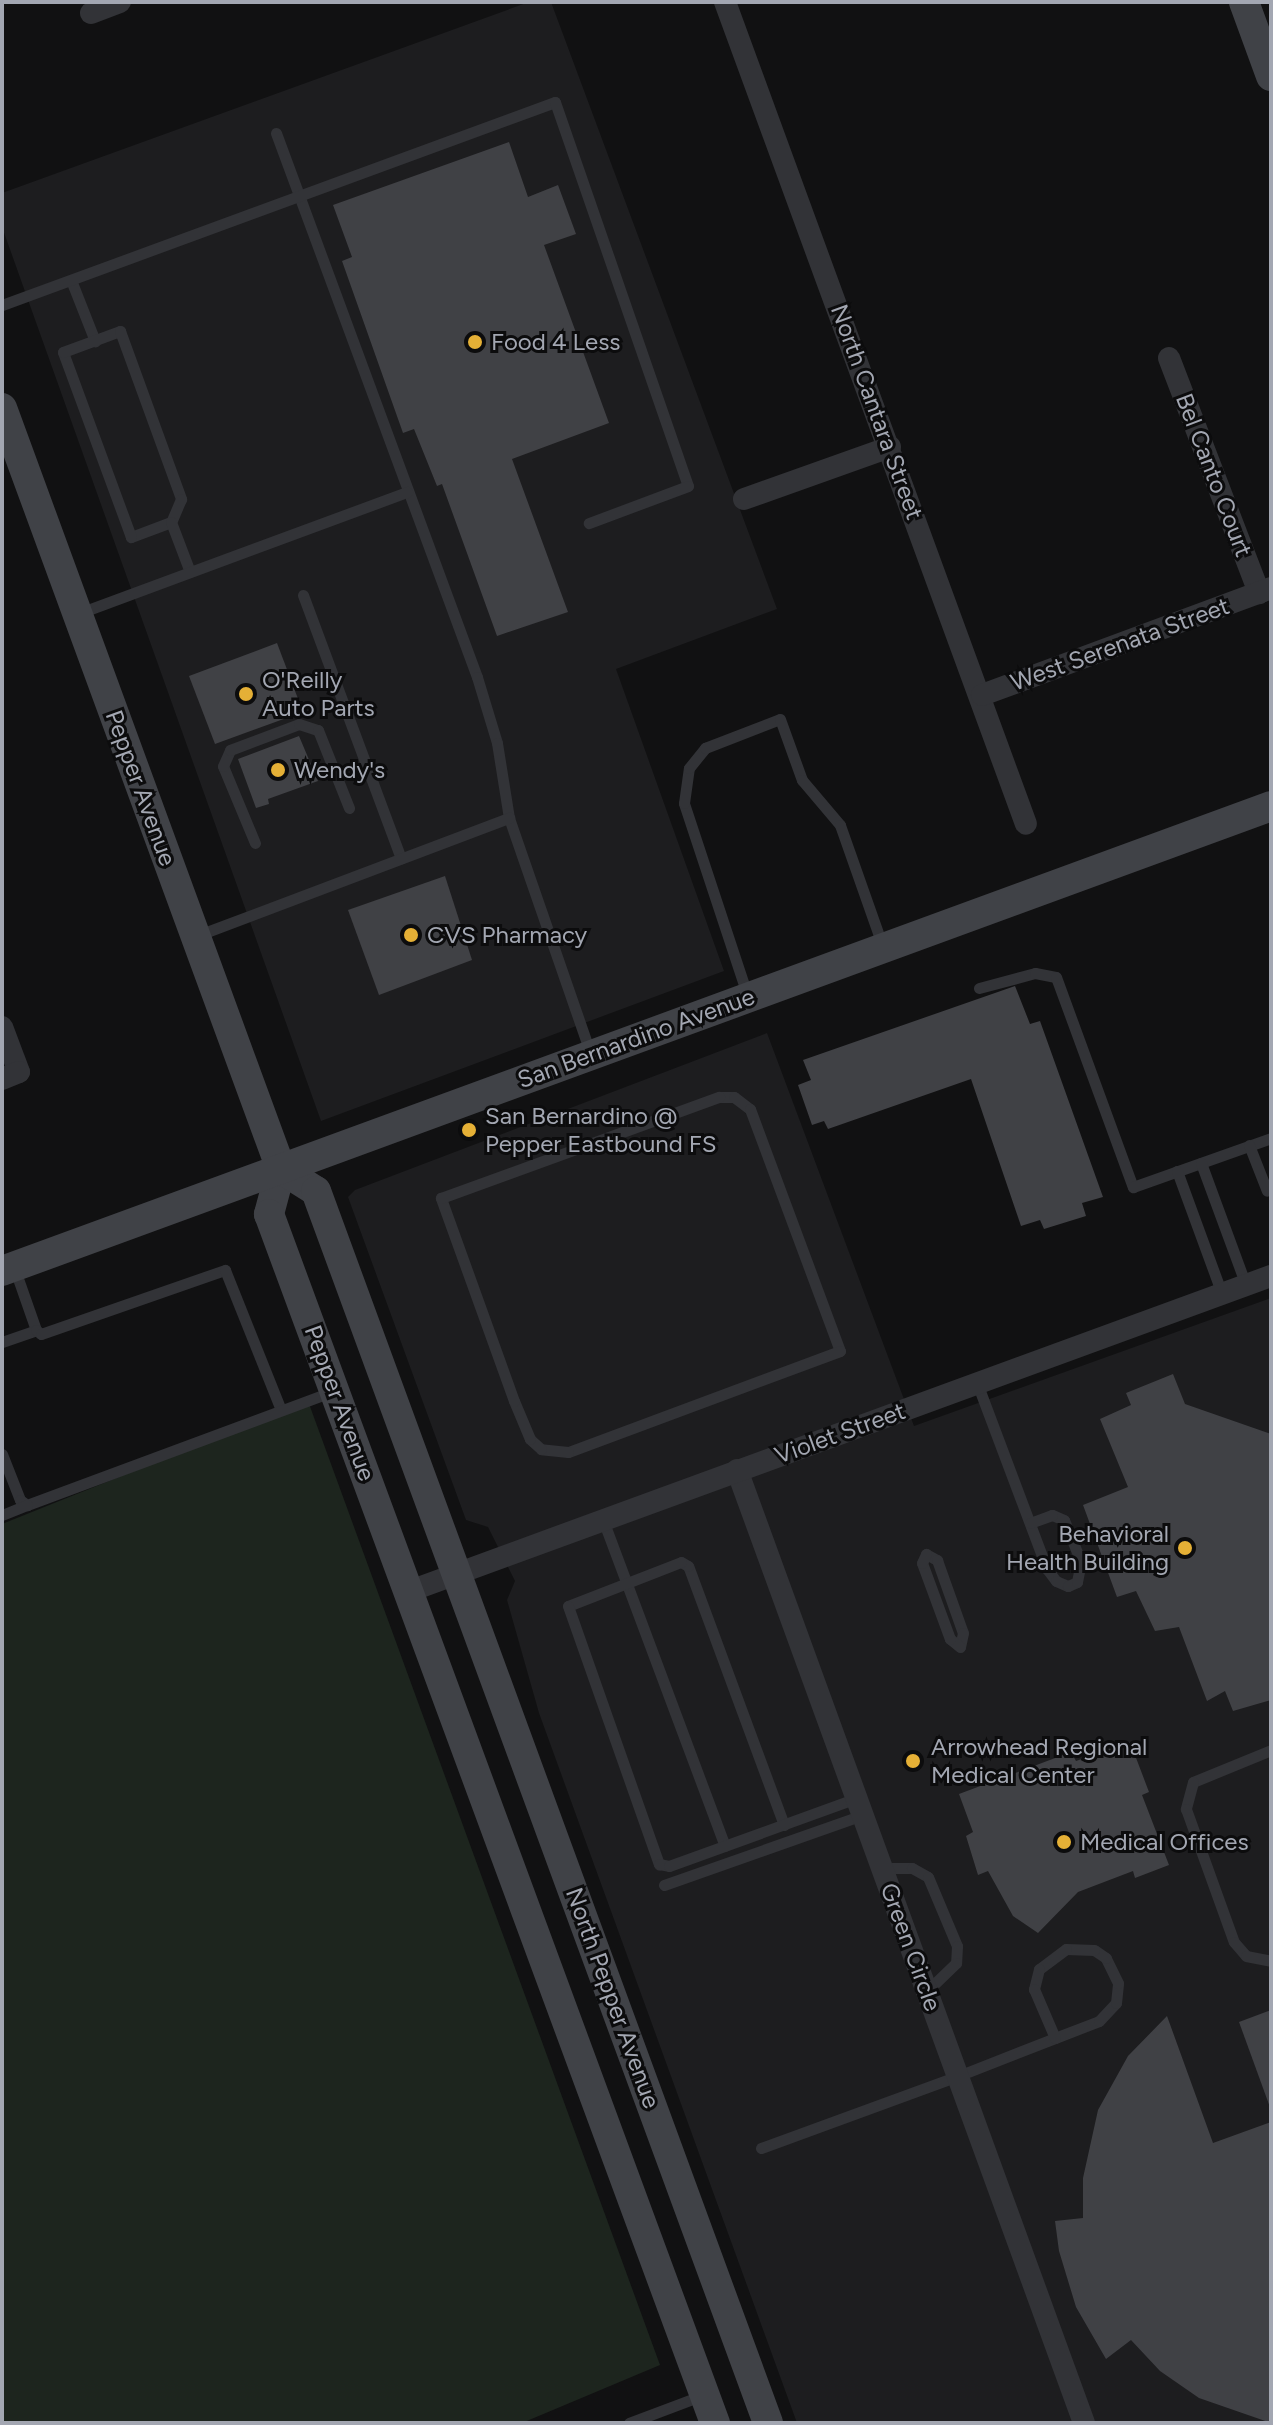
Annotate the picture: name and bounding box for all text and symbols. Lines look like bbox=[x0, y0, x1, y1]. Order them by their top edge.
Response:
street label: North Cantara Street bbox=[825, 301, 929, 523]
place label: Food 4 Less bbox=[491, 328, 620, 356]
marker: Food 4 Less bbox=[466, 333, 484, 351]
street label: Bel Canto Court bbox=[1170, 389, 1258, 561]
street label: West Serenata Street bbox=[1007, 591, 1233, 697]
place label: O'Reilly Auto Parts bbox=[262, 666, 375, 722]
marker: O'Reilly Auto Parts bbox=[237, 685, 255, 703]
street label: Pepper Avenue bbox=[100, 706, 182, 870]
place label: Wendy's bbox=[294, 756, 385, 784]
marker: Wendy's bbox=[269, 761, 287, 779]
place label: CVS Pharmacy bbox=[427, 921, 587, 949]
marker: CVS Pharmacy bbox=[402, 926, 420, 944]
street label: San Bernardino Avenue bbox=[514, 982, 758, 1094]
place label: San Bernardino @ Pepper Eastbound FS bbox=[485, 1102, 717, 1158]
marker: San Bernardino @ Pepper Eastbound FS bbox=[460, 1121, 478, 1139]
street label: Pepper Avenue bbox=[299, 1321, 381, 1485]
street label: Violet Street bbox=[771, 1396, 909, 1470]
place label: Behavioral Health Building bbox=[1006, 1520, 1169, 1576]
marker: Behavioral Health Building bbox=[1176, 1539, 1194, 1557]
place label: Arrowhead Regional Medical Center bbox=[931, 1733, 1147, 1789]
marker: Arrowhead Regional Medical Center bbox=[902, 1750, 924, 1772]
place label: Medical Offices bbox=[1080, 1828, 1249, 1856]
marker: Medical Offices bbox=[1055, 1833, 1073, 1851]
street label: Green Circle bbox=[875, 1879, 947, 2015]
street label: North Pepper Avenue bbox=[560, 1884, 666, 2112]

